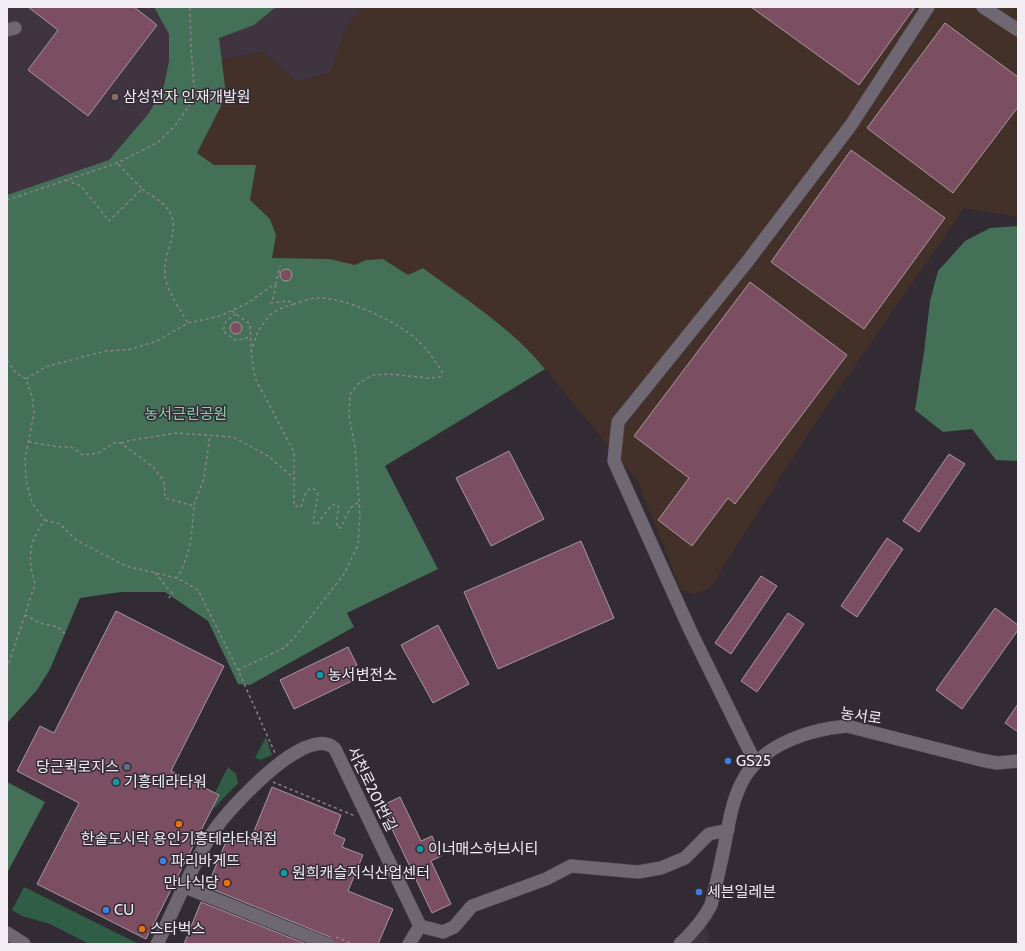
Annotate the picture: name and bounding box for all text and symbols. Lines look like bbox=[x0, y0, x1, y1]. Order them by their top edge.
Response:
place label: 삼성전자 인재개발원 bbox=[123, 88, 251, 106]
marker: 삼성전자 인재개발원 bbox=[110, 92, 120, 102]
park label: 농서근린공원 bbox=[145, 405, 227, 423]
place label: 농서변전소 bbox=[328, 666, 397, 684]
marker: 농서변전소 bbox=[315, 670, 325, 680]
street label: 농서로 bbox=[839, 704, 883, 728]
street label: 서천로201번길 bbox=[344, 744, 400, 834]
place label: GS25 bbox=[736, 752, 771, 770]
marker: GS25 bbox=[723, 756, 733, 766]
place label: 당근퀵로지스 bbox=[36, 758, 119, 776]
marker: 당근퀵로지스 bbox=[122, 762, 132, 772]
place label: 기흥테라타워 bbox=[124, 773, 207, 791]
marker: 기흥테라타워 bbox=[111, 777, 121, 787]
marker: 한솥도시락 용인기흥테라타워점 bbox=[174, 819, 184, 829]
place label: 한솥도시락 용인기흥테라타워점 bbox=[81, 830, 277, 848]
place label: 이너매스허브시티 bbox=[428, 840, 538, 858]
marker: 이너매스허브시티 bbox=[415, 844, 425, 854]
place label: 파리바게뜨 bbox=[171, 852, 240, 870]
marker: 파리바게뜨 bbox=[158, 856, 168, 866]
place label: 원희캐슬지식산업센터 bbox=[292, 864, 430, 882]
marker: 원희캐슬지식산업센터 bbox=[279, 868, 289, 878]
place label: 만나식당 bbox=[164, 874, 219, 892]
marker: 만나식당 bbox=[222, 878, 232, 888]
place label: 세븐일레븐 bbox=[707, 883, 776, 901]
marker: 세븐일레븐 bbox=[694, 887, 704, 897]
place label: CU bbox=[114, 901, 134, 919]
marker: CU bbox=[101, 905, 111, 915]
place label: 스타벅스 bbox=[150, 920, 205, 938]
marker: 스타벅스 bbox=[137, 924, 147, 934]

